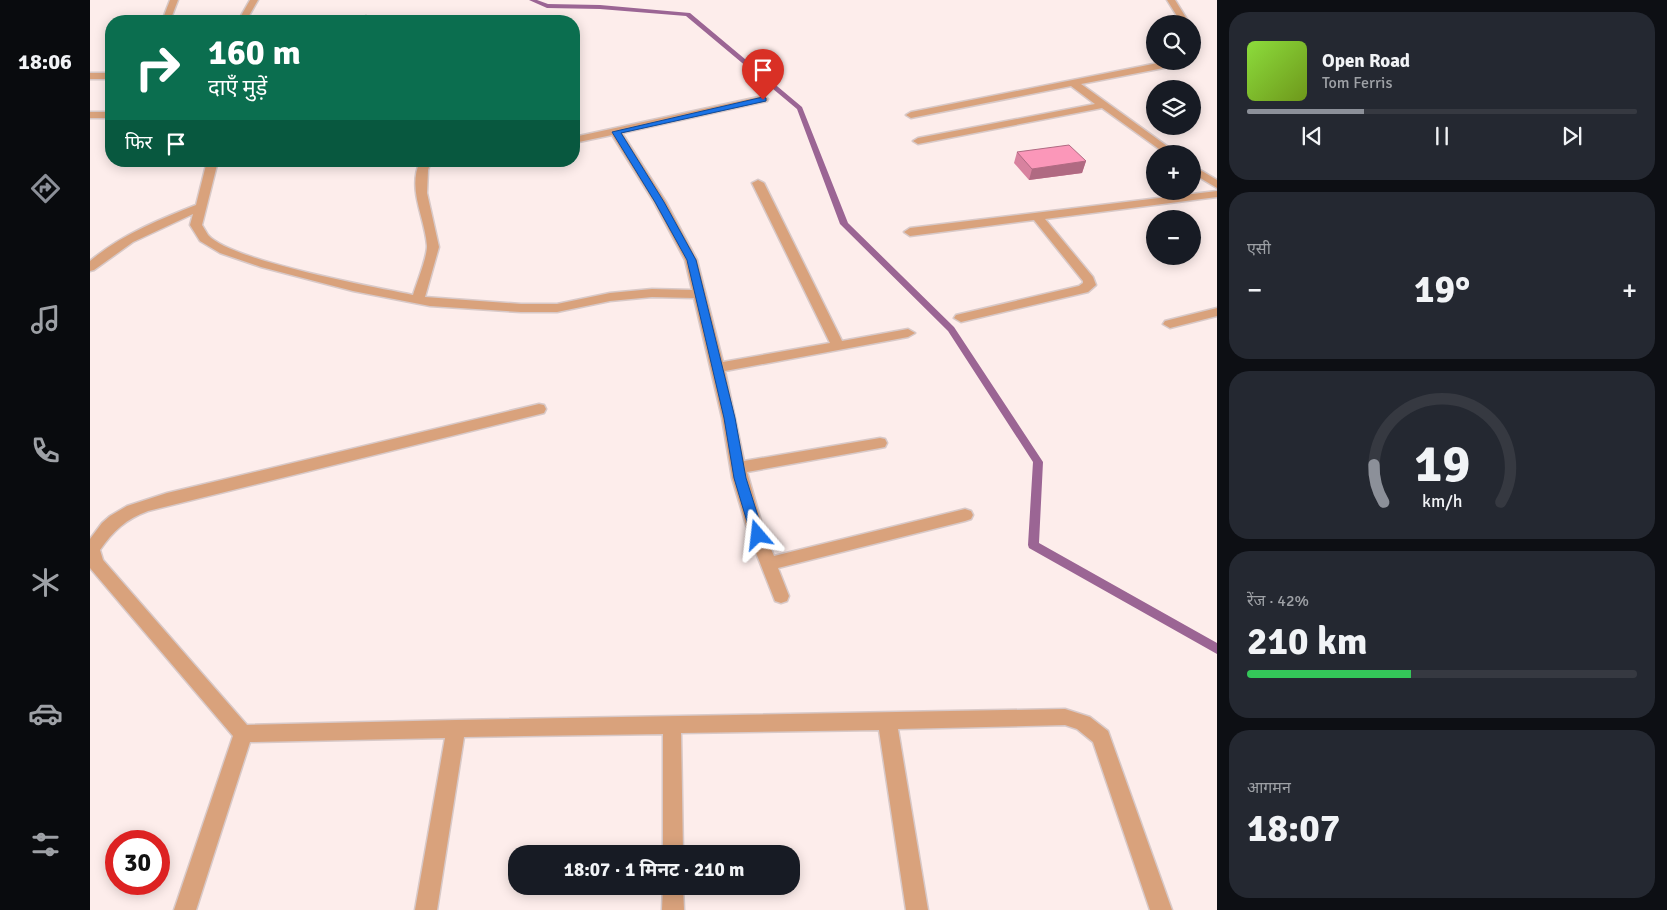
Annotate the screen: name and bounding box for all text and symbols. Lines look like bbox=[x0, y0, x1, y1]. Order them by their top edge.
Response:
map controls bbox=[1146, 15, 1201, 265]
button: search bbox=[1146, 15, 1201, 70]
text: 160 m bbox=[208, 31, 301, 74]
icon: right bbox=[125, 35, 190, 100]
text: 18:06 bbox=[18, 48, 72, 75]
pin bbox=[742, 49, 784, 100]
text: Open Road bbox=[1322, 49, 1410, 73]
icon: arrive bbox=[749, 56, 777, 84]
text: Tom Ferris bbox=[1322, 73, 1392, 93]
text: दाएँ मुड़ें bbox=[208, 74, 267, 101]
button: layers bbox=[1146, 80, 1201, 135]
icon: previous bbox=[1298, 122, 1326, 150]
icon: pause bbox=[1428, 122, 1456, 150]
icon: next bbox=[1558, 122, 1586, 150]
icon: arrive bbox=[162, 130, 190, 158]
text: फिर bbox=[125, 131, 152, 155]
button: + bbox=[1146, 145, 1201, 200]
icon: directions bbox=[28, 171, 63, 206]
button: − bbox=[1146, 210, 1201, 265]
text: एसी bbox=[1247, 239, 1271, 259]
text: 19° bbox=[1414, 266, 1470, 313]
text: − bbox=[1247, 273, 1262, 307]
text: + bbox=[1622, 273, 1637, 307]
icon: music bbox=[28, 302, 63, 337]
text: 19 bbox=[1414, 432, 1470, 496]
icon: phone bbox=[28, 433, 63, 468]
text: km/h bbox=[1422, 490, 1462, 512]
position arrow bbox=[731, 508, 783, 560]
icon: climate bbox=[28, 565, 63, 600]
text: रेंज · 42% bbox=[1247, 591, 1309, 611]
text: 210 km bbox=[1247, 618, 1368, 665]
icon: car bbox=[28, 696, 63, 731]
text: आगमन bbox=[1247, 778, 1291, 798]
text: 18:07 bbox=[1247, 805, 1340, 852]
icon: filters bbox=[28, 827, 63, 862]
speed limit sign: 30 bbox=[105, 830, 170, 895]
text: 18:07 · 1 मिनट · 210 m bbox=[564, 858, 744, 882]

